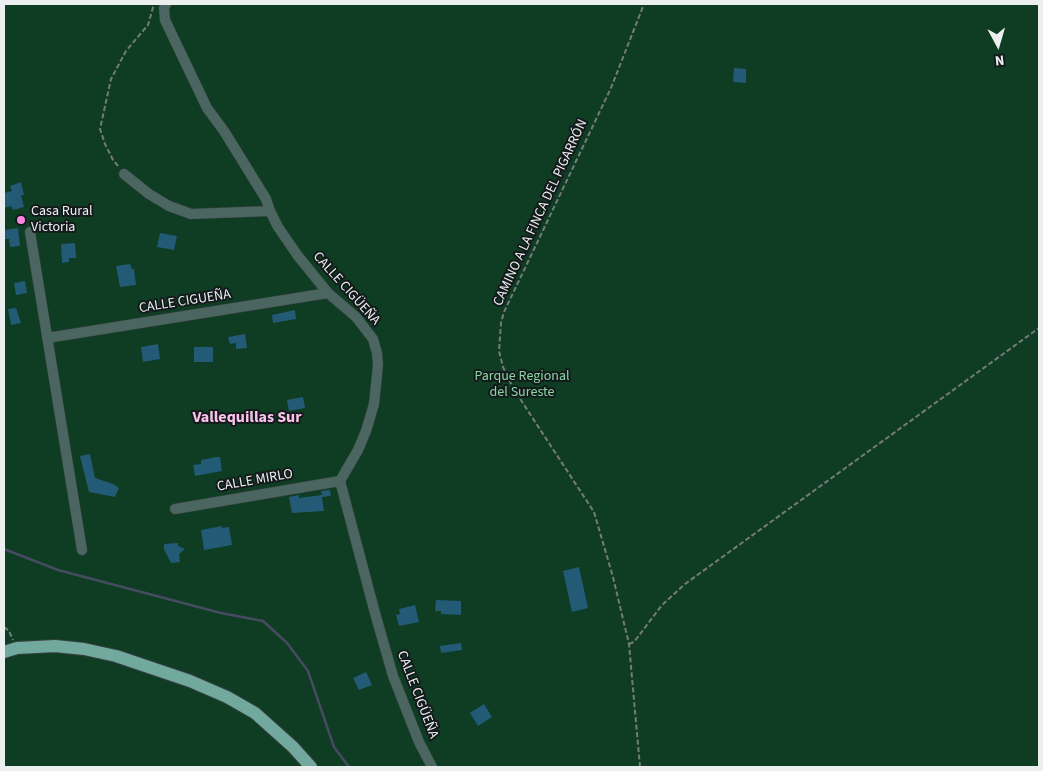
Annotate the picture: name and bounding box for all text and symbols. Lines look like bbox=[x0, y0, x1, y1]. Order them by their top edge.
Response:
north arrow bbox=[973, 20, 1023, 70]
text: N bbox=[994, 49, 1005, 70]
street label: CAMINO A LA FINCA DEL PIGARRÓN bbox=[490, 117, 592, 309]
place label: Casa Rural Victoria bbox=[31, 204, 93, 236]
marker: Casa Rural Victoria bbox=[15, 214, 27, 226]
street label: CALLE CIGÜEÑA bbox=[309, 249, 383, 329]
street label: CALLE CIGUEÑA bbox=[138, 286, 232, 318]
park label: Parque Regional del Sureste bbox=[474, 369, 570, 402]
district label: Vallequillas Sur bbox=[192, 408, 302, 428]
street label: CALLE MIRLO bbox=[216, 466, 294, 496]
street label: CALLE CIGÜEÑA bbox=[393, 649, 441, 741]

